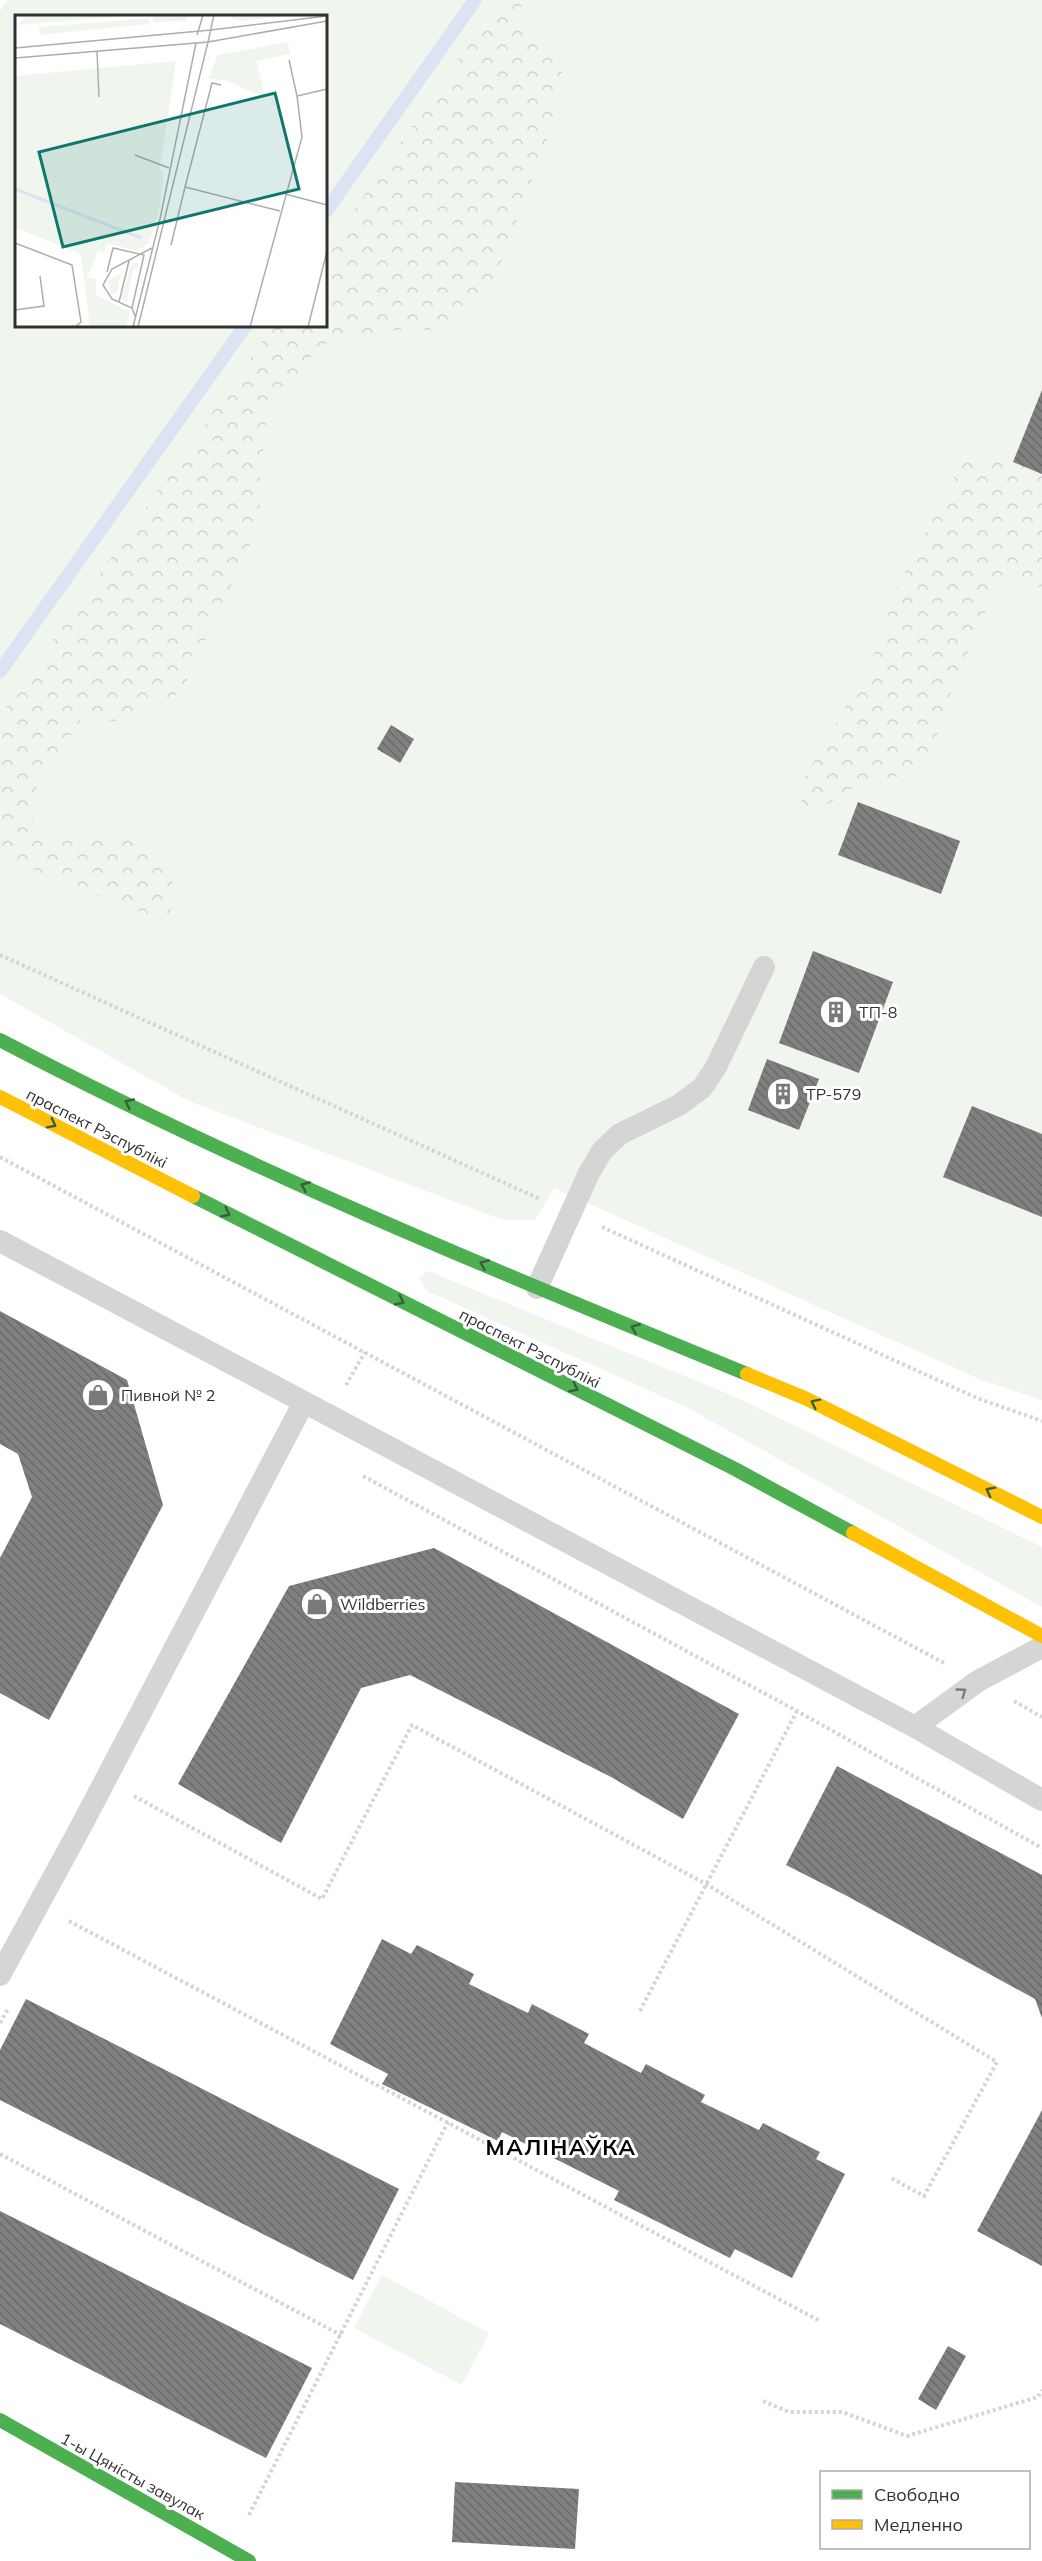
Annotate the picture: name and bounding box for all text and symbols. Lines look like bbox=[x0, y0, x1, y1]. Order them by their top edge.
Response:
inset map bbox=[15, 15, 327, 327]
building icon: ТП-8 bbox=[818, 994, 854, 1030]
place label: ТП-8 bbox=[859, 1002, 897, 1022]
building icon: ТР-579 bbox=[765, 1076, 801, 1112]
street label: праспект Рэспублікі bbox=[23, 1084, 171, 1172]
place label: ТР-579 bbox=[806, 1084, 861, 1104]
one-way arrow bbox=[124, 1099, 135, 1111]
one-way arrow bbox=[46, 1117, 56, 1128]
one-way arrow bbox=[300, 1182, 311, 1194]
one-way arrow bbox=[219, 1205, 230, 1217]
one-way arrow bbox=[479, 1259, 490, 1271]
one-way arrow bbox=[393, 1294, 404, 1305]
street label: праспект Рэспублікі bbox=[456, 1304, 604, 1392]
one-way arrow bbox=[631, 1323, 642, 1335]
shop icon: Пивной № 2 bbox=[80, 1377, 116, 1413]
one-way arrow bbox=[567, 1381, 578, 1393]
place label: Пивной № 2 bbox=[121, 1385, 215, 1405]
one-way arrow bbox=[811, 1399, 822, 1411]
one-way arrow bbox=[985, 1486, 996, 1498]
shop icon: Wildberries bbox=[299, 1586, 335, 1622]
place label: Wildberries bbox=[340, 1594, 425, 1614]
one-way arrow bbox=[955, 1689, 966, 1700]
district label: МАЛІНАЎКА bbox=[486, 2133, 636, 2161]
street label: 1-ы Цяністы завулак bbox=[57, 2428, 209, 2524]
legend bbox=[820, 2471, 1030, 2549]
text: Свободно bbox=[874, 2483, 960, 2506]
text: Медленно bbox=[874, 2513, 963, 2536]

